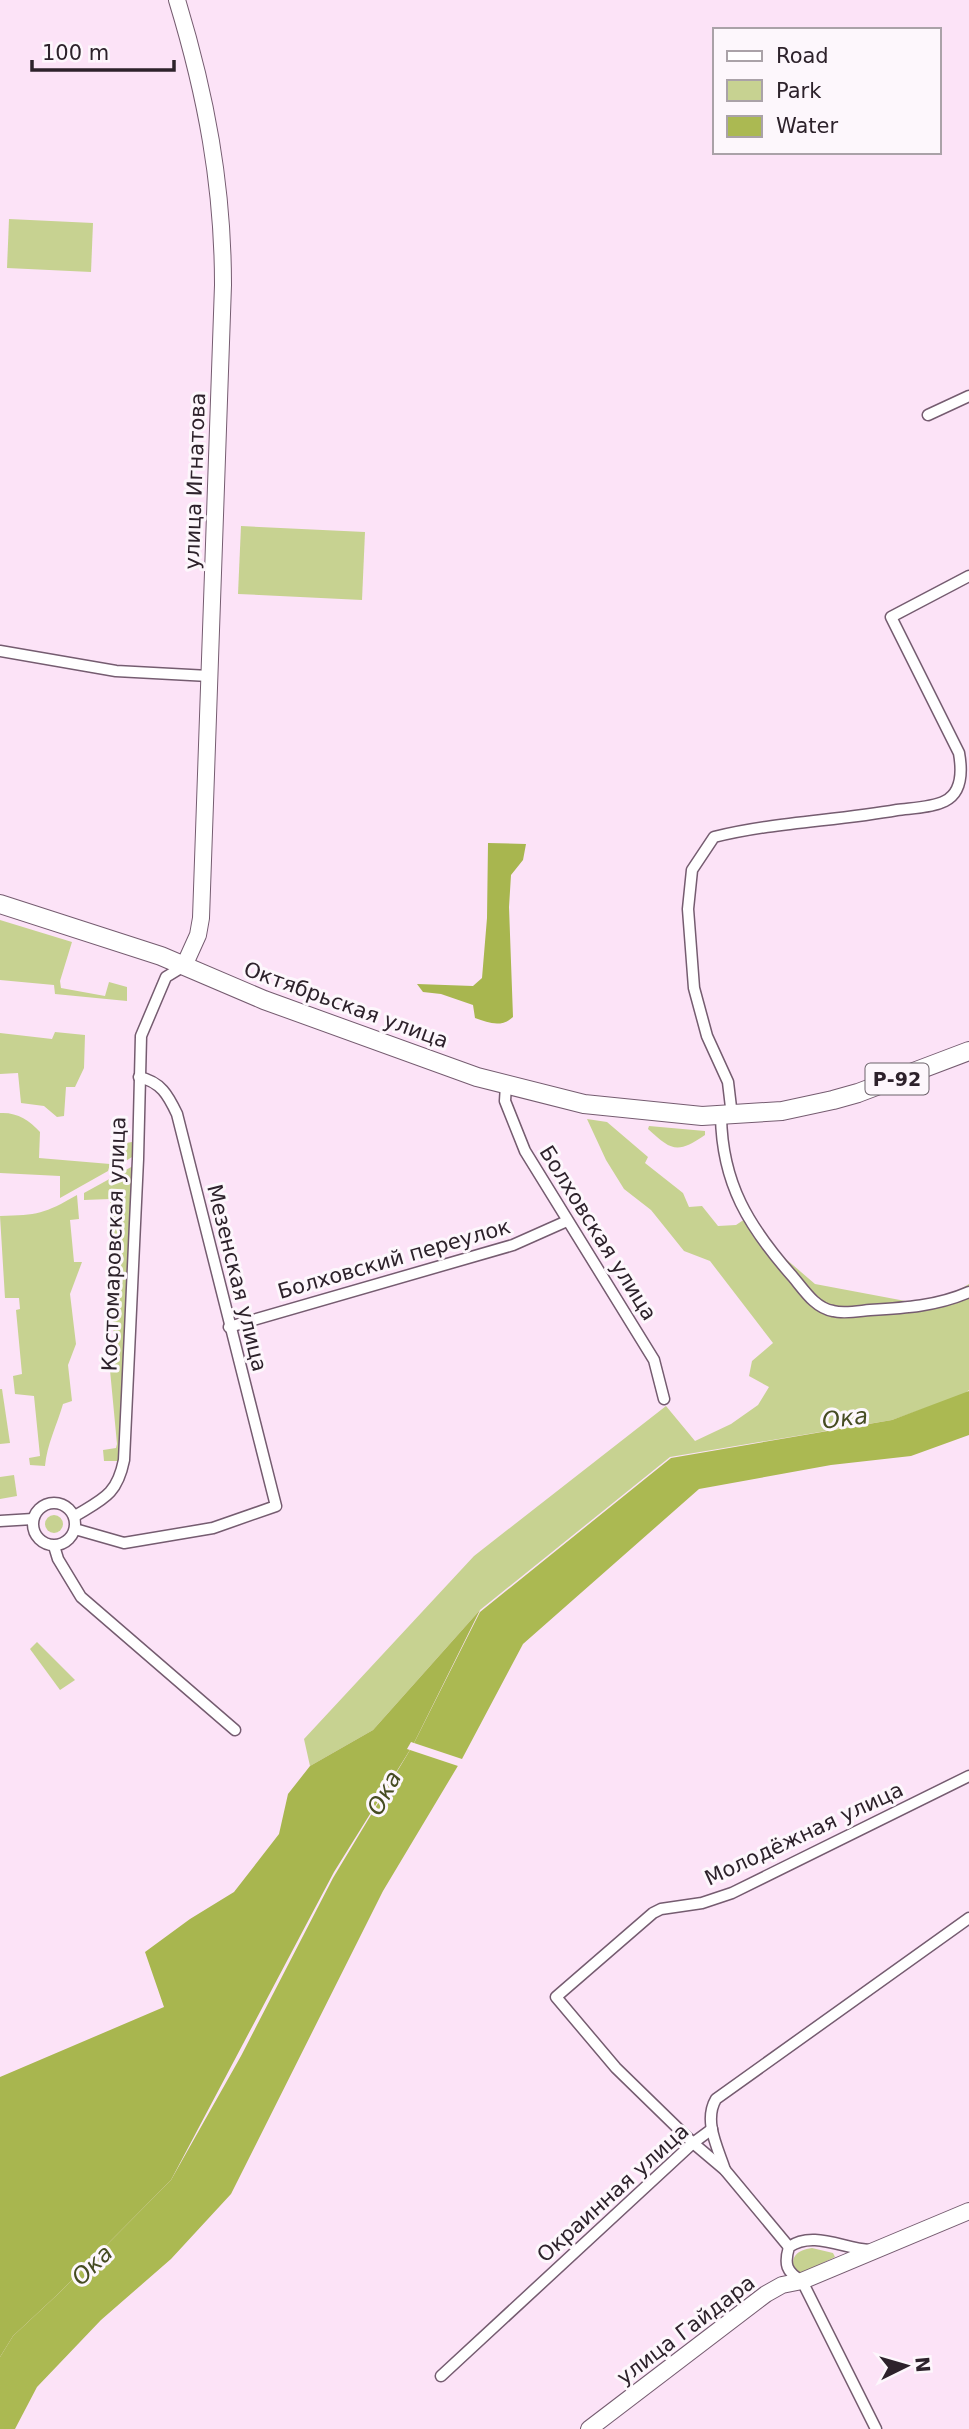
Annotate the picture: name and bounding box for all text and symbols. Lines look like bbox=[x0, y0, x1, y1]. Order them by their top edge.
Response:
scale bar bbox=[32, 28, 173, 72]
legend bbox=[713, 28, 941, 154]
text: 100 m bbox=[42, 41, 109, 65]
text: Road bbox=[776, 44, 829, 68]
text: Park bbox=[776, 79, 822, 103]
text: Water bbox=[776, 114, 838, 138]
street label: улица Игнатова bbox=[180, 392, 210, 570]
street label: Октябрьская улица bbox=[240, 957, 452, 1053]
road number: Р-92 bbox=[866, 1064, 928, 1094]
street label: Костомаровская улица bbox=[98, 1116, 130, 1372]
street label: Болховская улица bbox=[534, 1141, 662, 1325]
street label: Мезенская улица bbox=[202, 1182, 272, 1374]
street label: Болховский переулок bbox=[275, 1214, 513, 1304]
water label: Ока bbox=[821, 1402, 869, 1434]
water label: Ока bbox=[362, 1767, 406, 1819]
street label: Молодёжная улица bbox=[701, 1777, 907, 1891]
street label: Окраинная улица bbox=[532, 2119, 694, 2267]
water label: Ока bbox=[66, 2240, 118, 2290]
street label: улица Гайдара bbox=[612, 2270, 760, 2390]
north arrow bbox=[871, 2331, 941, 2401]
text: N bbox=[911, 2356, 935, 2373]

